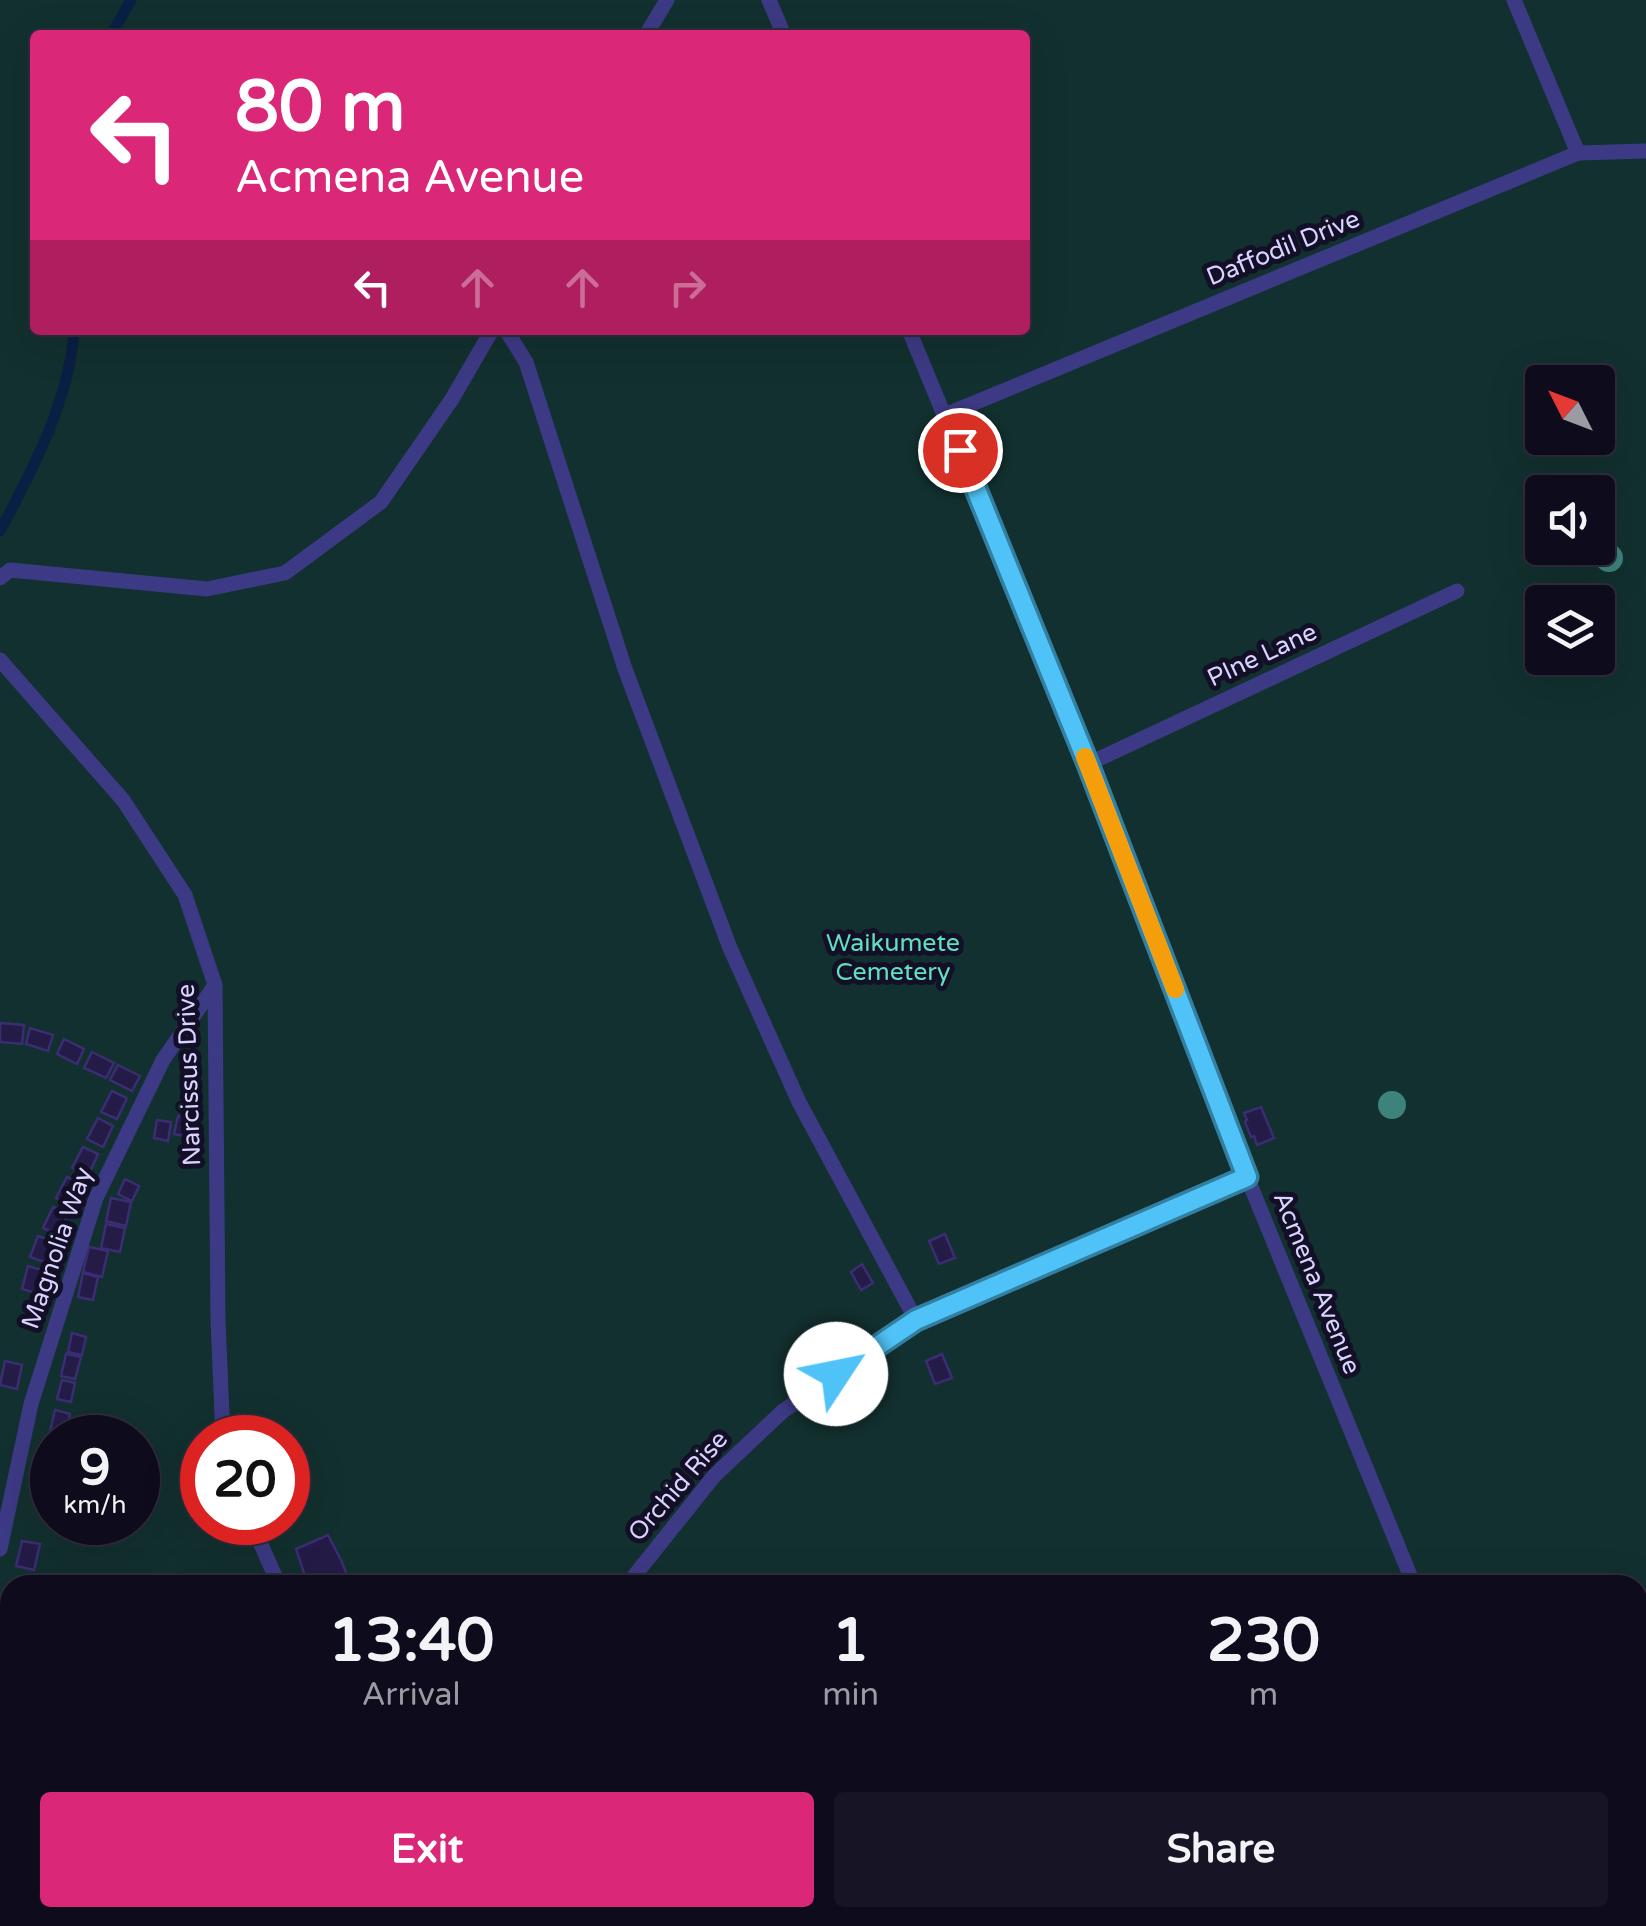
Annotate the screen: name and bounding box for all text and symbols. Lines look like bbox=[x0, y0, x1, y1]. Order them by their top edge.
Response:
text: 80 m bbox=[235, 66, 405, 150]
icon: left bbox=[70, 70, 200, 200]
text: Acmena Avenue bbox=[235, 151, 584, 205]
street label: Daffodil Drive bbox=[1202, 204, 1364, 292]
icon: left bbox=[345, 260, 400, 315]
icon: ahead bbox=[450, 260, 505, 315]
icon: ahead bbox=[555, 260, 610, 315]
icon: right bbox=[660, 260, 715, 315]
north arrow bbox=[1525, 365, 1615, 455]
map controls bbox=[1525, 365, 1615, 675]
pin bbox=[918, 408, 1003, 493]
icon: arrive bbox=[933, 423, 988, 478]
button: sound bbox=[1525, 475, 1615, 565]
button: layers bbox=[1525, 585, 1615, 675]
street label: PIne Lane bbox=[1202, 617, 1322, 693]
park label: Waikumete Cemetery bbox=[826, 928, 960, 987]
street label: Narcissus Drive bbox=[171, 983, 207, 1167]
street label: Magnolia Way bbox=[15, 1163, 99, 1333]
street label: Acmena Avenue bbox=[1267, 1187, 1367, 1379]
position arrow bbox=[784, 1322, 888, 1426]
speed limit sign: 20 bbox=[180, 1415, 310, 1545]
street label: Orchid Rise bbox=[622, 1425, 734, 1547]
text: 9 bbox=[79, 1438, 111, 1498]
text: km/h bbox=[64, 1490, 126, 1520]
text: 13:40 bbox=[328, 1605, 494, 1677]
text: 1 bbox=[832, 1605, 869, 1677]
text: 230 bbox=[1207, 1605, 1320, 1677]
text: Arrival bbox=[362, 1676, 461, 1714]
text: min bbox=[822, 1676, 879, 1714]
text: m bbox=[1249, 1676, 1278, 1714]
button: Exit bbox=[40, 1792, 814, 1907]
button: Share bbox=[834, 1792, 1608, 1907]

